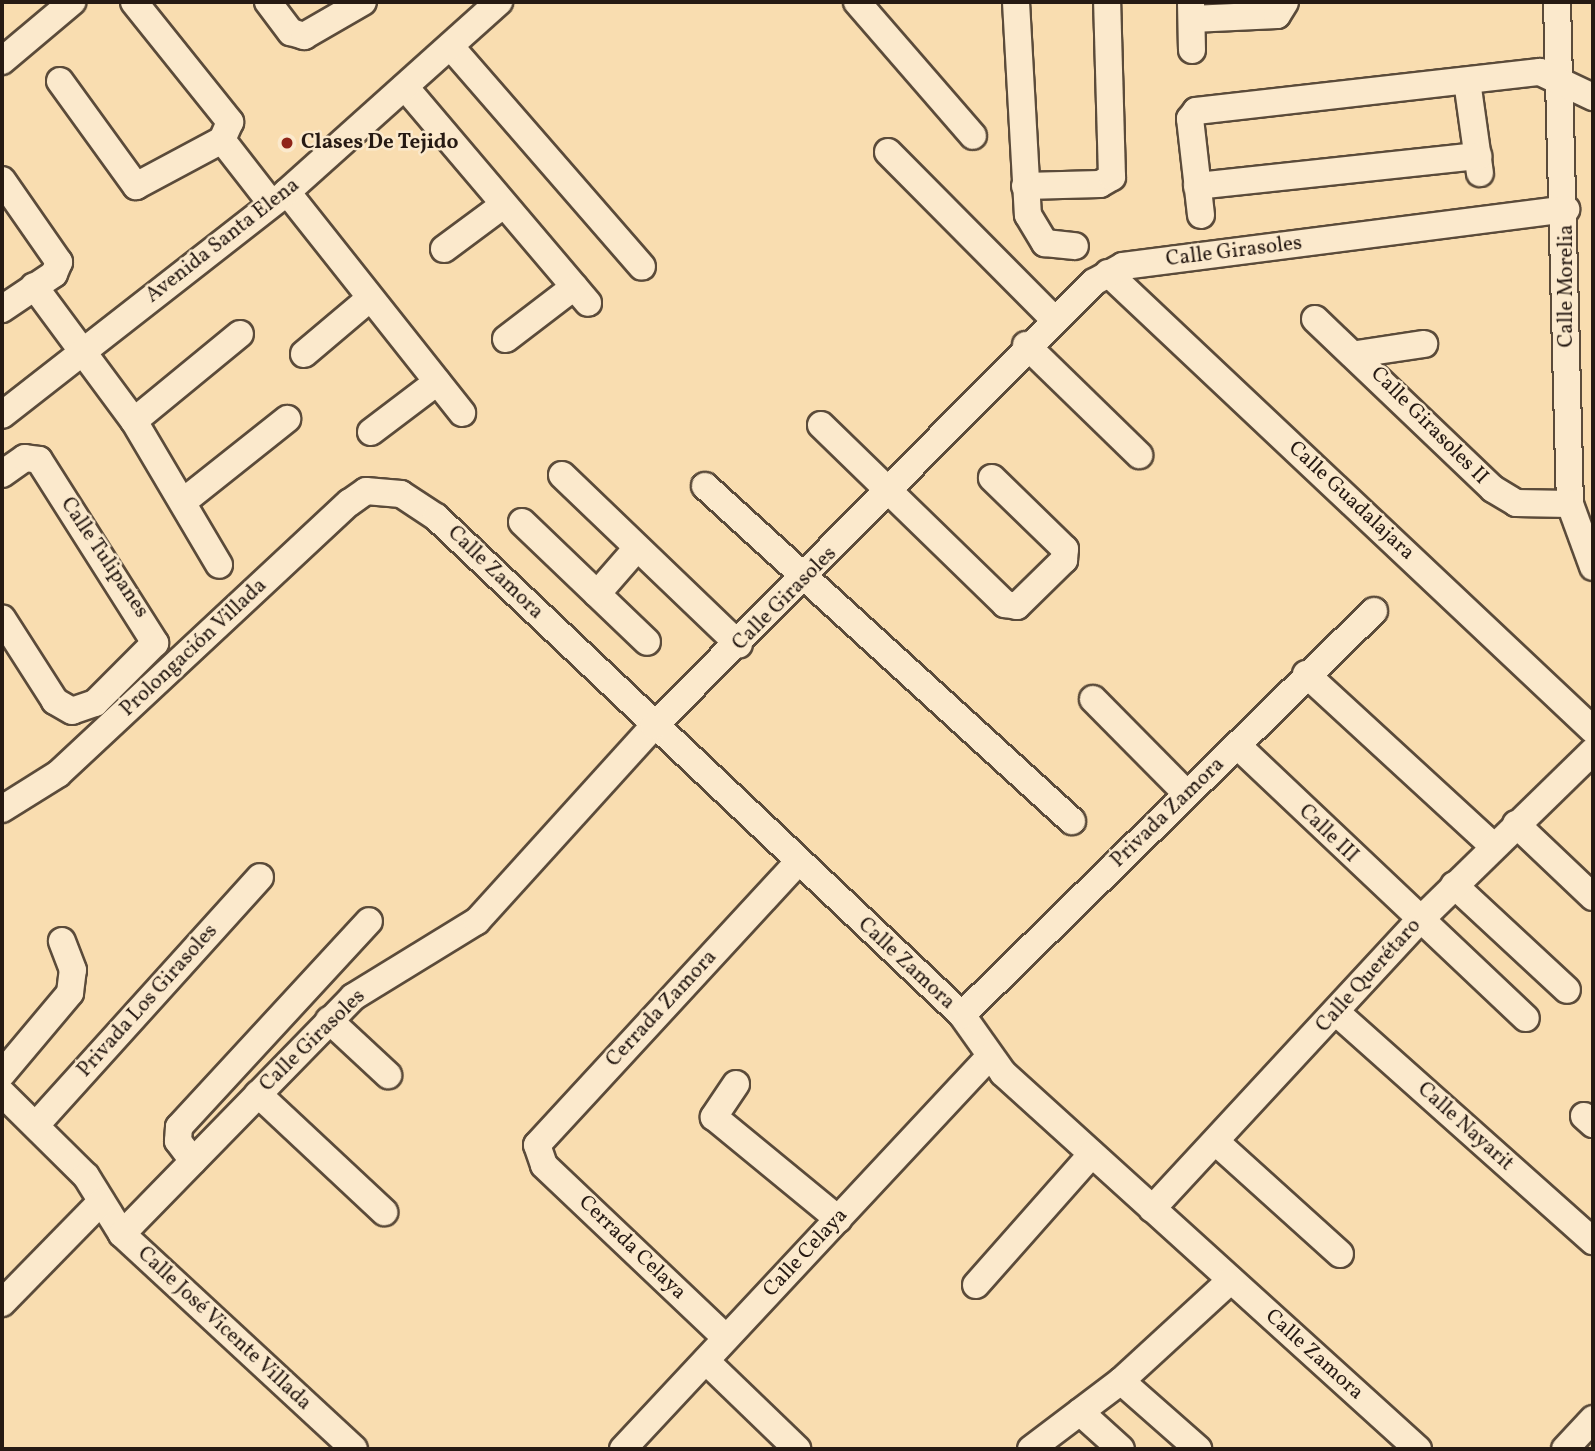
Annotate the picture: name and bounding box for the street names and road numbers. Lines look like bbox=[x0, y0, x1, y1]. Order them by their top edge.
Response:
street label: Avenida Santa Elena bbox=[141, 173, 305, 309]
street label: Calle Morelia bbox=[1554, 225, 1580, 347]
street label: Calle Girasoles bbox=[1164, 231, 1304, 273]
street label: Calle Girasoles II bbox=[1365, 362, 1493, 490]
street label: Calle Guadalajara bbox=[1283, 436, 1419, 566]
street label: Calle Tulipanes bbox=[54, 493, 154, 623]
street label: Calle Zamora bbox=[442, 521, 548, 625]
street label: Calle Girasoles bbox=[728, 542, 842, 656]
street label: Prolongación Villada bbox=[115, 573, 273, 723]
street label: Privada Zamora bbox=[1106, 752, 1230, 874]
street label: Calle III bbox=[1293, 800, 1363, 868]
street label: Calle Zamora bbox=[852, 913, 960, 1015]
street label: Calle Querétaro bbox=[1311, 914, 1427, 1038]
street label: Privada Los Girasoles bbox=[73, 919, 223, 1083]
street label: Cerrada Zamora bbox=[601, 945, 723, 1073]
street label: Calle Girasoles bbox=[255, 984, 371, 1098]
street label: Calle Nayarit bbox=[1412, 1077, 1518, 1177]
street label: Cerrada Celaya bbox=[573, 1190, 691, 1306]
street label: Calle Celaya bbox=[758, 1203, 854, 1303]
street label: Calle José Vicente Villada bbox=[131, 1241, 317, 1417]
street label: Calle Zamora bbox=[1260, 1304, 1368, 1406]

